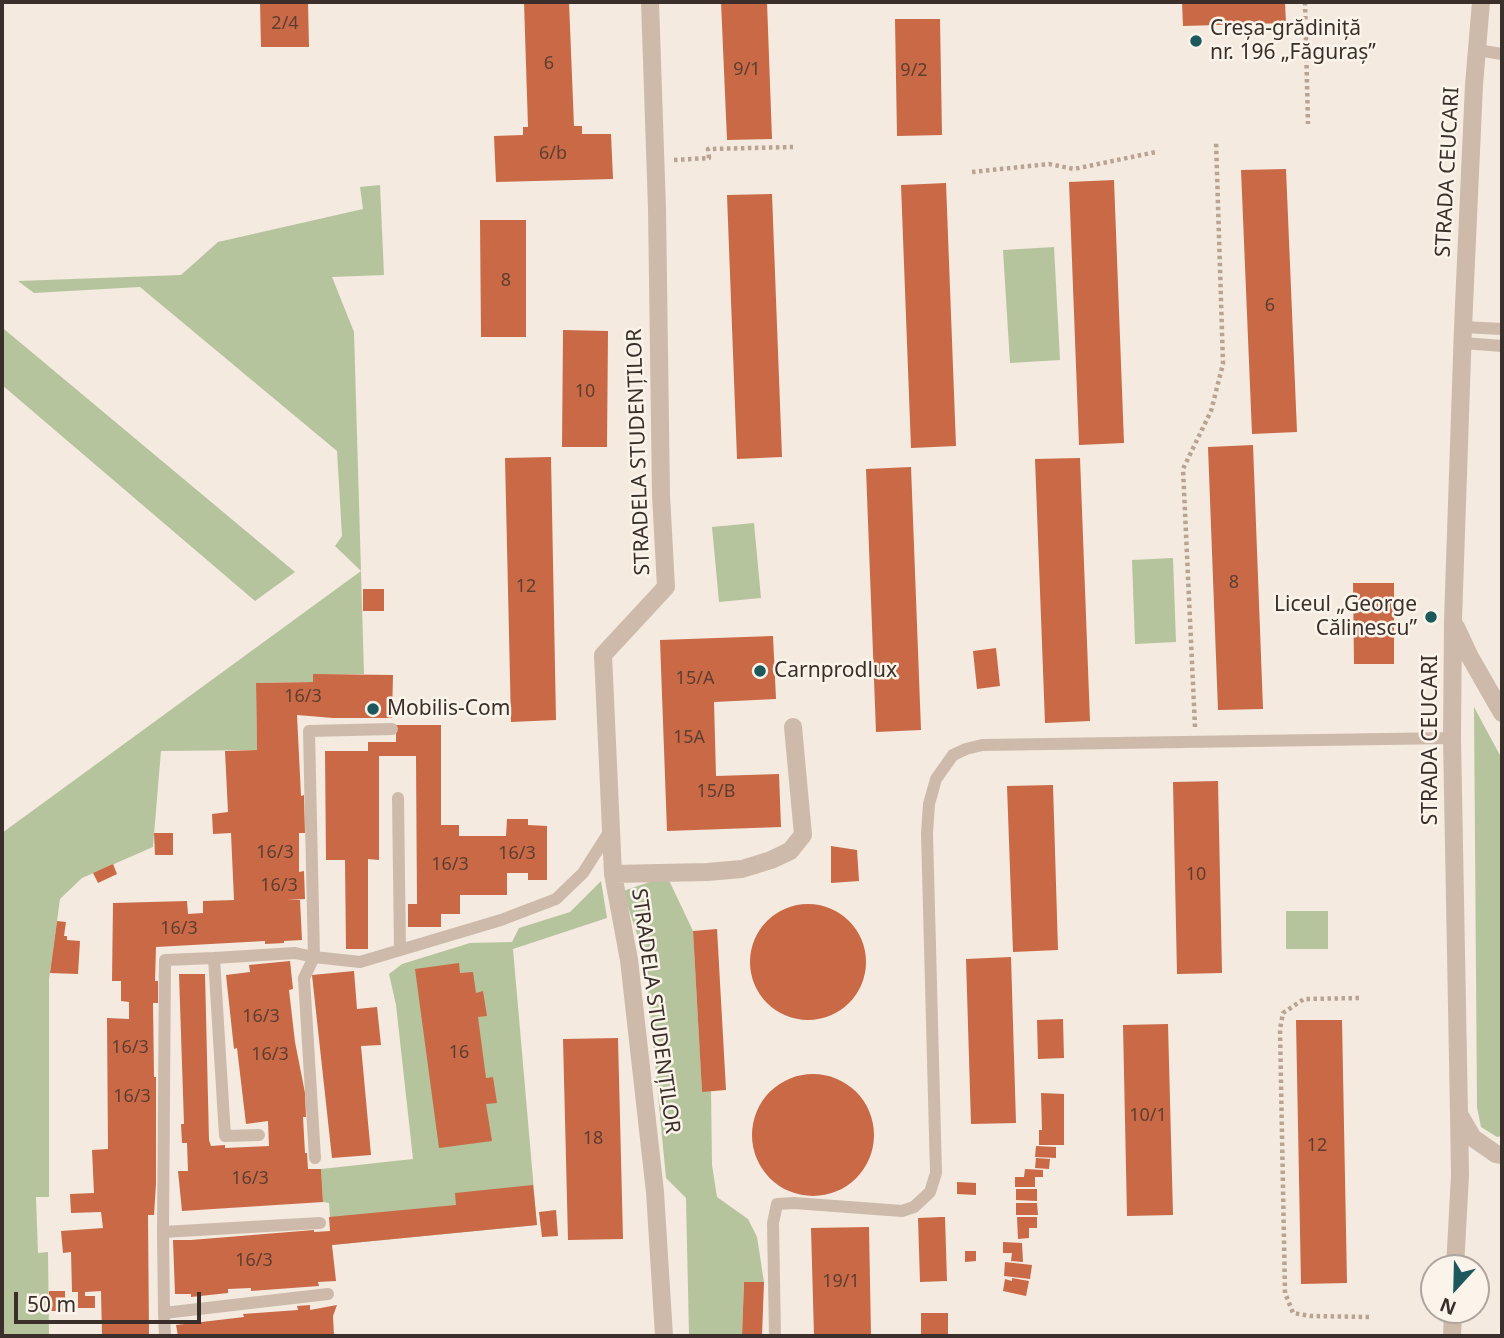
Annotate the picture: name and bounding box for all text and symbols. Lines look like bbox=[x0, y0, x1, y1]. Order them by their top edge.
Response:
house number: 2/4 bbox=[271, 13, 299, 35]
place label: Creșa-grădiniță nr. 196 „Făguraș” bbox=[1210, 16, 1376, 66]
marker: Creșa-grădiniță nr. 196 „Făguraș” bbox=[1188, 33, 1204, 49]
house number: 6 bbox=[544, 53, 554, 75]
house number: 9/1 bbox=[733, 59, 761, 81]
house number: 9/2 bbox=[900, 60, 928, 82]
street label: STRADA CEUCARI bbox=[1431, 86, 1465, 258]
house number: 6/b bbox=[539, 143, 567, 165]
house number: 8 bbox=[501, 270, 511, 292]
house number: 6 bbox=[1265, 295, 1275, 317]
street label: STRADELA STUDENȚILOR bbox=[622, 328, 656, 576]
house number: 10 bbox=[575, 381, 595, 403]
house number: 8 bbox=[1229, 572, 1239, 594]
house number: 12 bbox=[516, 576, 536, 598]
place label: Liceul „George Călinescu” bbox=[1274, 592, 1417, 642]
marker: Liceul „George Călinescu” bbox=[1423, 609, 1439, 625]
street label: STRADA CEUCARI bbox=[1418, 655, 1444, 825]
place label: Carnprodlux bbox=[774, 658, 897, 684]
marker: Carnprodlux bbox=[752, 663, 768, 679]
house number: 15/A bbox=[676, 668, 714, 690]
house number: 16/3 bbox=[284, 686, 322, 708]
place label: Mobilis-Com bbox=[387, 696, 510, 722]
marker: Mobilis-Com bbox=[365, 701, 381, 717]
house number: 15A bbox=[673, 727, 705, 749]
house number: 15/B bbox=[697, 781, 735, 803]
house number: 16/3 bbox=[256, 842, 294, 864]
house number: 16/3 bbox=[498, 843, 536, 865]
house number: 16/3 bbox=[431, 854, 469, 876]
house number: 10 bbox=[1186, 864, 1206, 886]
house number: 16/3 bbox=[260, 875, 298, 897]
street label: STRADELA STUDENȚILOR bbox=[625, 887, 685, 1135]
house number: 16/3 bbox=[160, 918, 198, 940]
house number: 16/3 bbox=[242, 1006, 280, 1028]
house number: 16/3 bbox=[111, 1037, 149, 1059]
house number: 16 bbox=[449, 1042, 469, 1064]
house number: 16/3 bbox=[251, 1044, 289, 1066]
house number: 16/3 bbox=[113, 1086, 151, 1108]
house number: 10/1 bbox=[1129, 1105, 1167, 1127]
house number: 18 bbox=[583, 1128, 603, 1150]
house number: 12 bbox=[1307, 1135, 1327, 1157]
house number: 16/3 bbox=[231, 1168, 269, 1190]
house number: 16/3 bbox=[235, 1250, 273, 1272]
north arrow bbox=[1420, 1254, 1490, 1324]
house number: 19/1 bbox=[822, 1271, 860, 1293]
scale bar bbox=[18, 1278, 205, 1322]
text: 50 m bbox=[27, 1290, 76, 1318]
text: N bbox=[1436, 1292, 1460, 1322]

